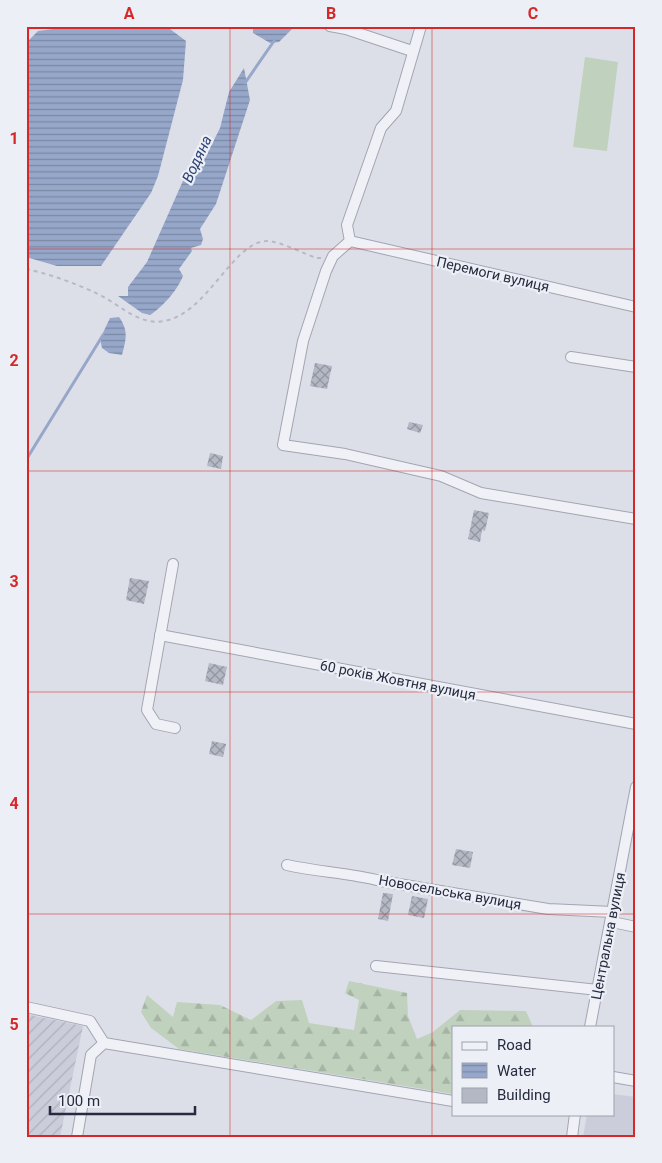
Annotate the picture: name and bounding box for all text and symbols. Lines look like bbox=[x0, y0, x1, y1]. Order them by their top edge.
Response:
text: A bbox=[124, 4, 135, 23]
text: B bbox=[326, 4, 336, 23]
text: C bbox=[528, 4, 538, 23]
text: 1 bbox=[9, 129, 19, 148]
water label: Водяна bbox=[178, 133, 216, 185]
street label: Перемоги вулиця bbox=[435, 253, 551, 295]
text: 2 bbox=[9, 351, 19, 370]
text: 3 bbox=[9, 572, 19, 591]
street label: 60 років Жовтня вулиця bbox=[319, 657, 477, 703]
text: 4 bbox=[9, 794, 19, 813]
street label: Центральна вулиця bbox=[588, 871, 628, 1001]
street label: Новосельська вулиця bbox=[377, 872, 523, 912]
text: 5 bbox=[9, 1015, 19, 1034]
legend bbox=[452, 1026, 614, 1116]
text: Road bbox=[497, 1036, 531, 1054]
text: Water bbox=[497, 1062, 536, 1080]
scale bar bbox=[50, 1083, 195, 1115]
text: Building bbox=[497, 1086, 551, 1104]
text: 100 m bbox=[58, 1092, 100, 1110]

